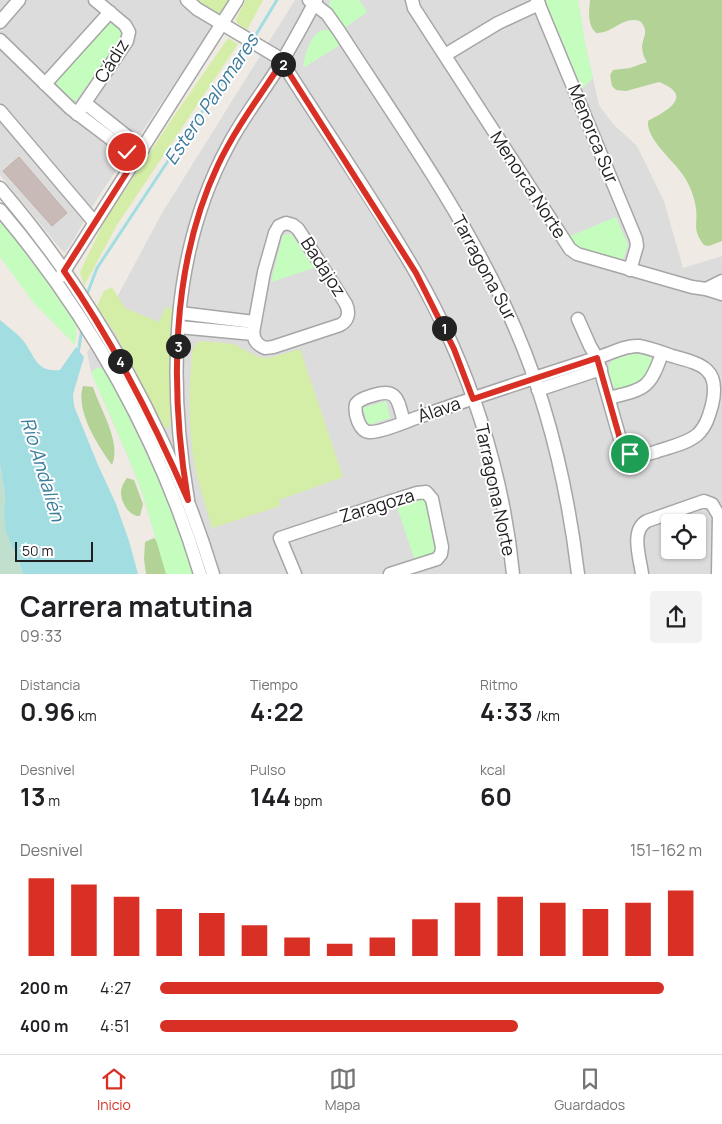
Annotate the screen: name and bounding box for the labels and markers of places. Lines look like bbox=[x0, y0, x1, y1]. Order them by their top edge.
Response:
pin: 2 bbox=[270, 52, 296, 76]
pin bbox=[106, 131, 148, 173]
pin: 1 bbox=[432, 316, 456, 340]
pin: 3 bbox=[166, 334, 190, 358]
pin: 4 bbox=[108, 348, 132, 374]
pin bbox=[609, 433, 651, 475]

